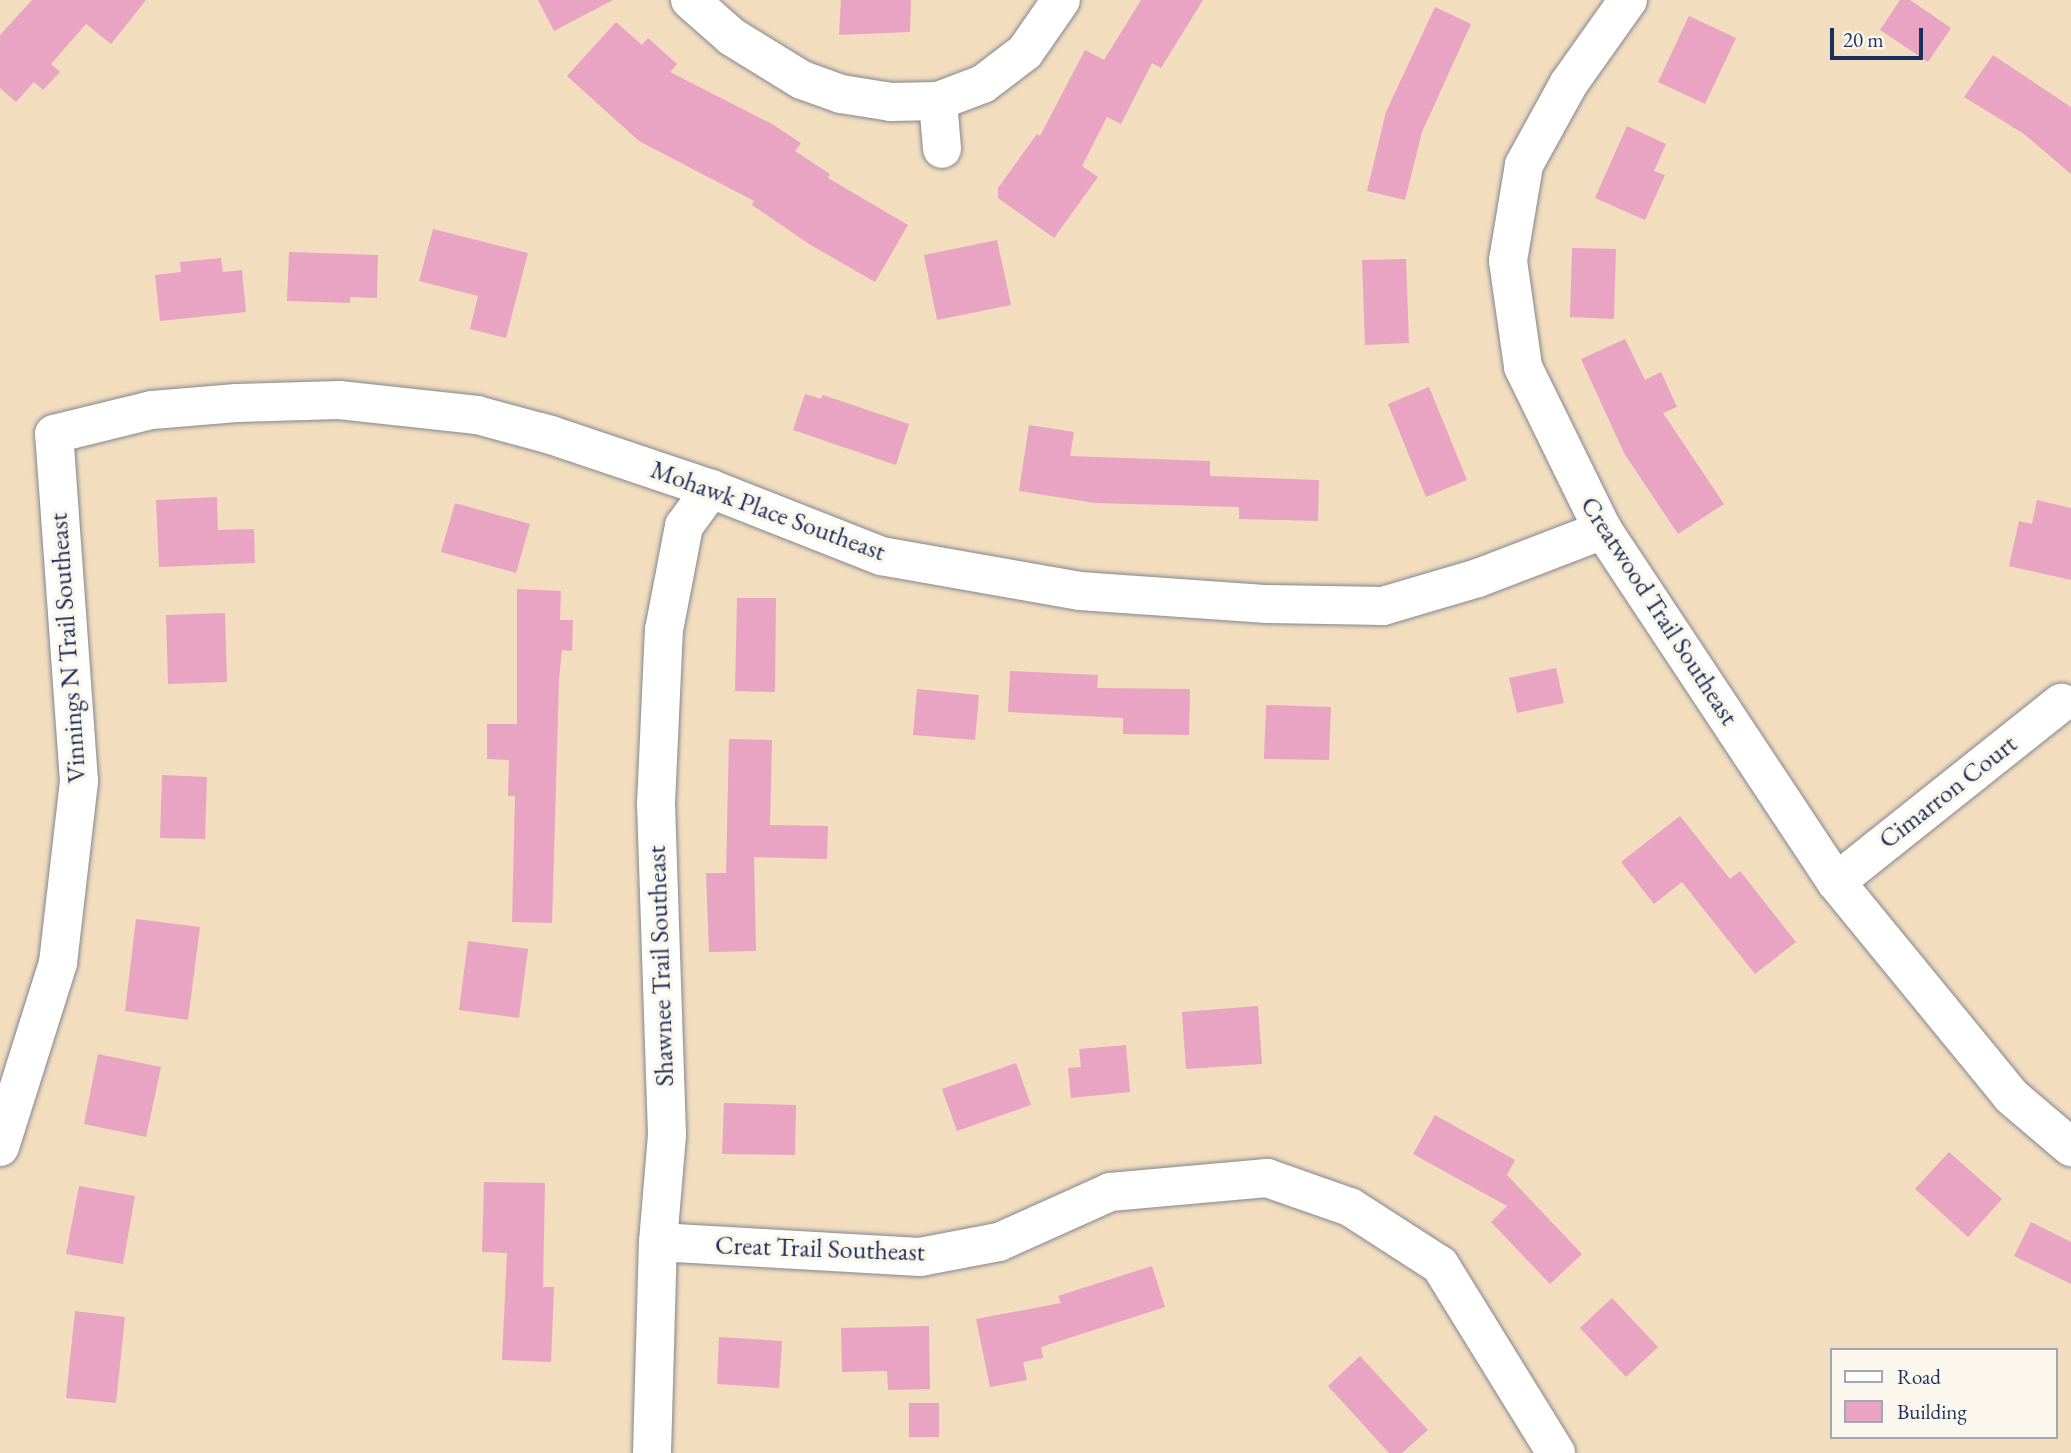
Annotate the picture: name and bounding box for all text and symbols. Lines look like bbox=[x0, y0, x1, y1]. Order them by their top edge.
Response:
scale bar bbox=[1833, 14, 1926, 58]
text: 20 m bbox=[1843, 26, 1884, 53]
street label: Mohawk Place Southeast bbox=[646, 454, 890, 568]
street label: Creatwood Trail Southeast bbox=[1573, 491, 1745, 731]
street label: Vinnings N Trail Southeast bbox=[43, 512, 93, 784]
street label: Cimarron Court bbox=[1873, 728, 2023, 856]
street label: Shawnee Trail Southeast bbox=[641, 845, 681, 1087]
street label: Creat Trail Southeast bbox=[715, 1230, 925, 1268]
legend bbox=[1829, 1348, 2057, 1439]
text: Road bbox=[1897, 1363, 1941, 1390]
text: Building bbox=[1897, 1398, 1967, 1425]

